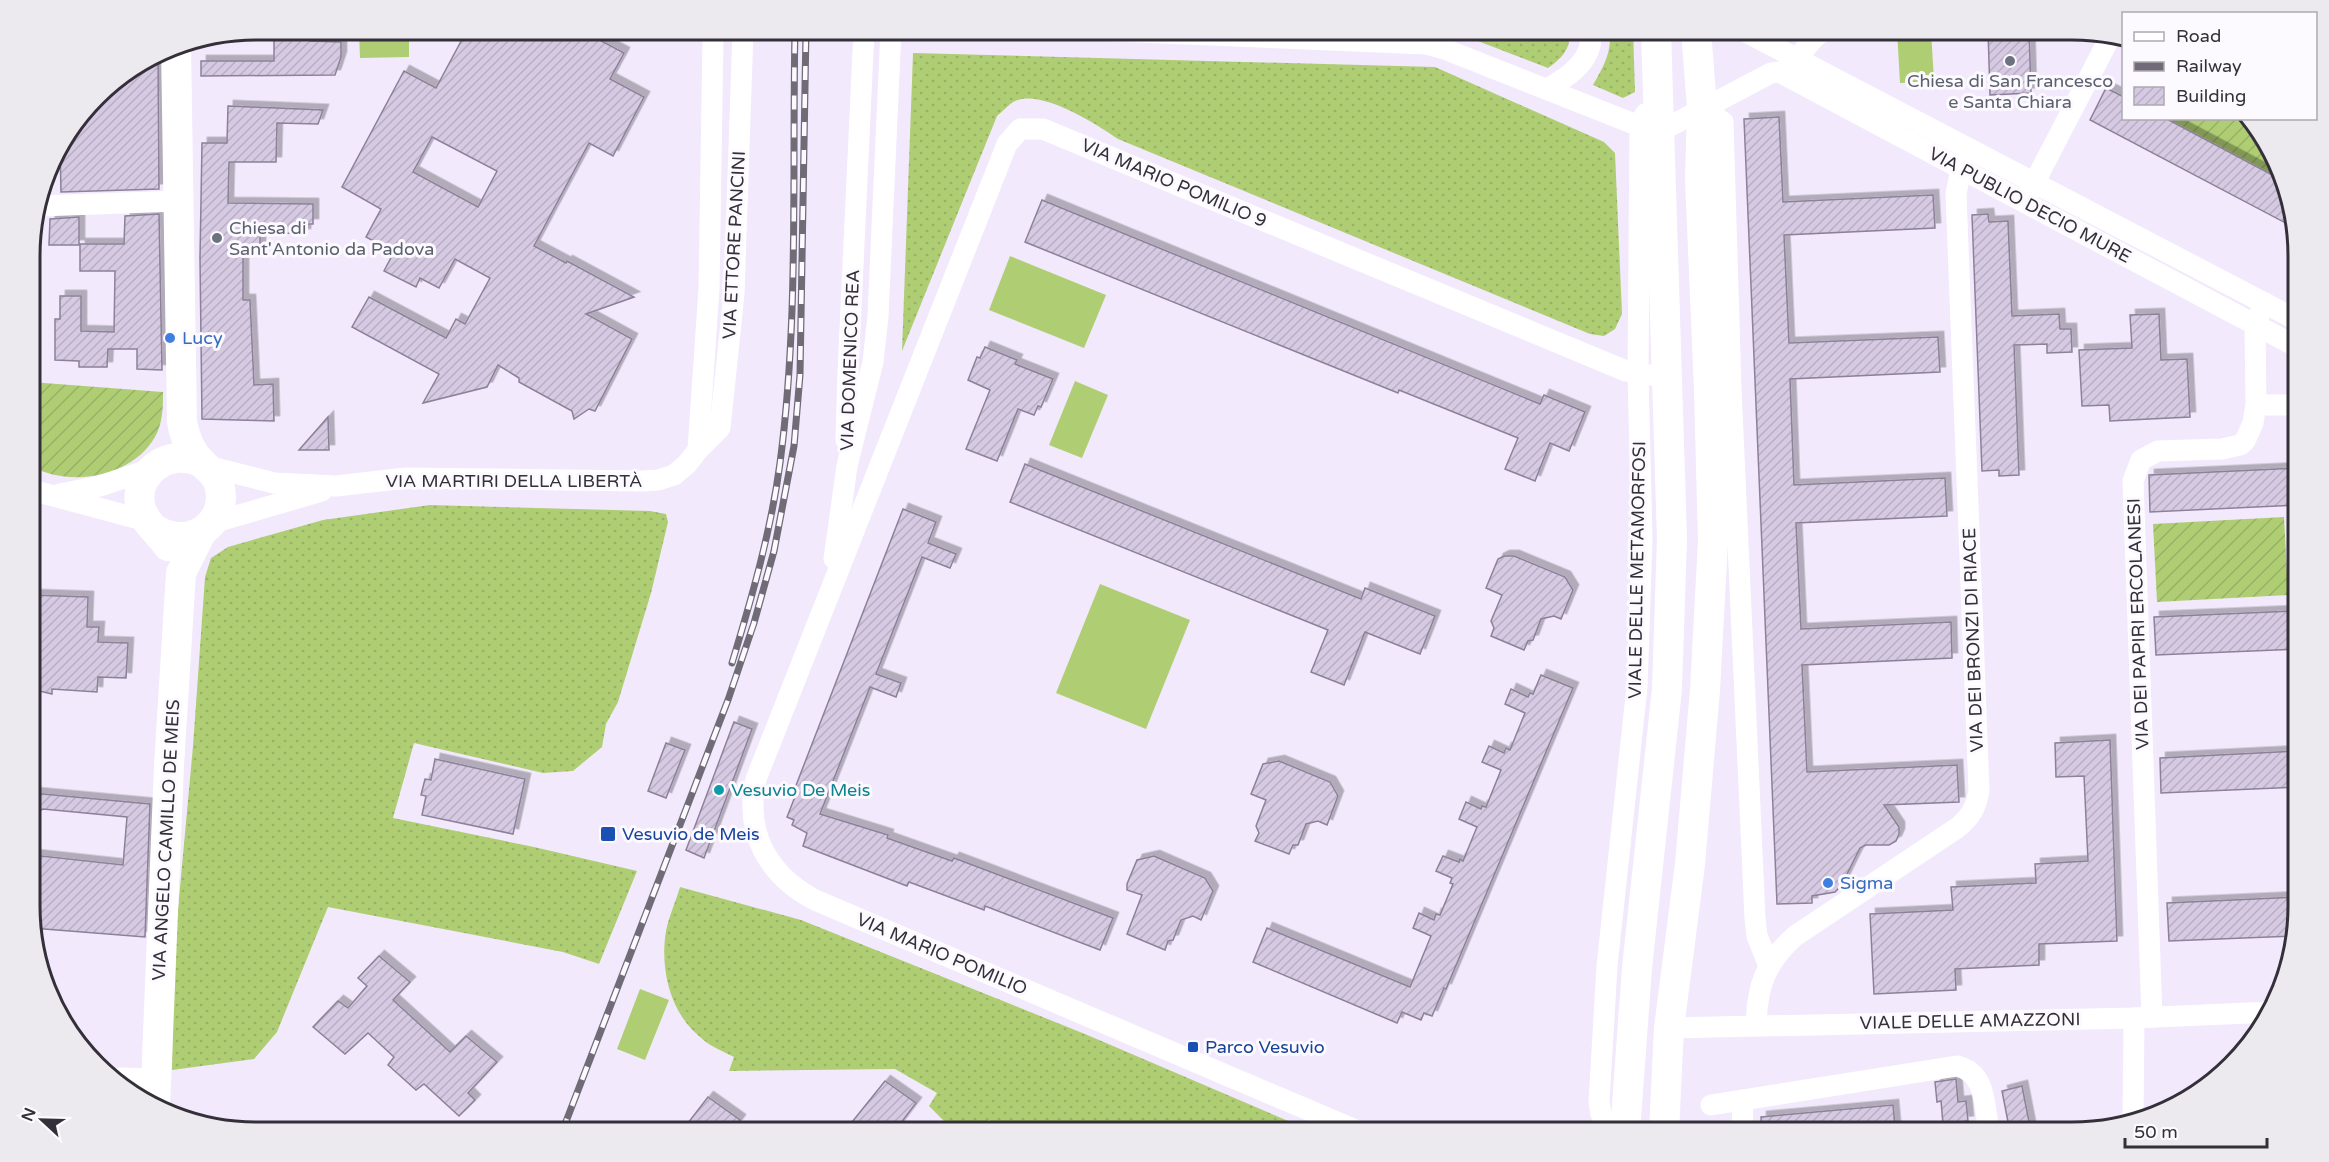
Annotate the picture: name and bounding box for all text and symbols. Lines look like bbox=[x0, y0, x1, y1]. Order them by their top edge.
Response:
legend bbox=[2122, 12, 2317, 120]
text: Road bbox=[2176, 25, 2221, 47]
marker: Chiesa di San Francesco e Santa Chiara bbox=[2003, 54, 2017, 68]
text: Railway bbox=[2176, 55, 2242, 77]
place label: Chiesa di San Francesco e Santa Chiara bbox=[1907, 70, 2113, 113]
text: Building bbox=[2176, 85, 2246, 107]
street label: VIA MARIO POMILIO 9 bbox=[1078, 134, 1270, 232]
street label: VIA PUBLIO DECIO MURE bbox=[1925, 142, 2135, 268]
street label: VIA ETTORE PANCINI bbox=[718, 150, 750, 340]
place label: Chiesa di Sant'Antonio da Padova bbox=[229, 217, 434, 260]
marker: Chiesa di Sant'Antonio da Padova bbox=[210, 231, 224, 245]
street label: VIA DOMENICO REA bbox=[836, 269, 864, 451]
place label: Lucy bbox=[182, 327, 223, 349]
marker: Lucy bbox=[163, 331, 177, 345]
street label: VIALE DELLE METAMORFOSI bbox=[1624, 441, 1650, 699]
street label: VIA MARTIRI DELLA LIBERTÀ bbox=[385, 470, 643, 492]
street label: VIA DEI PAPIRI ERCOLANESI bbox=[2123, 498, 2153, 750]
street label: VIA DEI BRONZI DI RIACE bbox=[1958, 527, 1988, 753]
street label: VIA ANGELO CAMILLO DE MEIS bbox=[148, 699, 184, 981]
place label: Vesuvio De Meis bbox=[731, 779, 870, 801]
marker: Vesuvio De Meis bbox=[712, 783, 726, 797]
place label: Vesuvio de Meis bbox=[622, 823, 760, 845]
marker: Vesuvio de Meis bbox=[599, 825, 617, 843]
place label: Sigma bbox=[1840, 872, 1893, 894]
marker: Sigma bbox=[1821, 876, 1835, 890]
street label: VIA MARIO POMILIO bbox=[853, 908, 1031, 1000]
street label: VIALE DELLE AMAZZONI bbox=[1859, 1008, 2081, 1034]
place label: Parco Vesuvio bbox=[1205, 1036, 1325, 1058]
marker: Parco Vesuvio bbox=[1186, 1040, 1200, 1054]
north arrow bbox=[12, 1090, 72, 1150]
text: N bbox=[17, 1105, 41, 1124]
scale bar bbox=[2125, 1111, 2268, 1149]
text: 50 m bbox=[2134, 1121, 2178, 1143]

